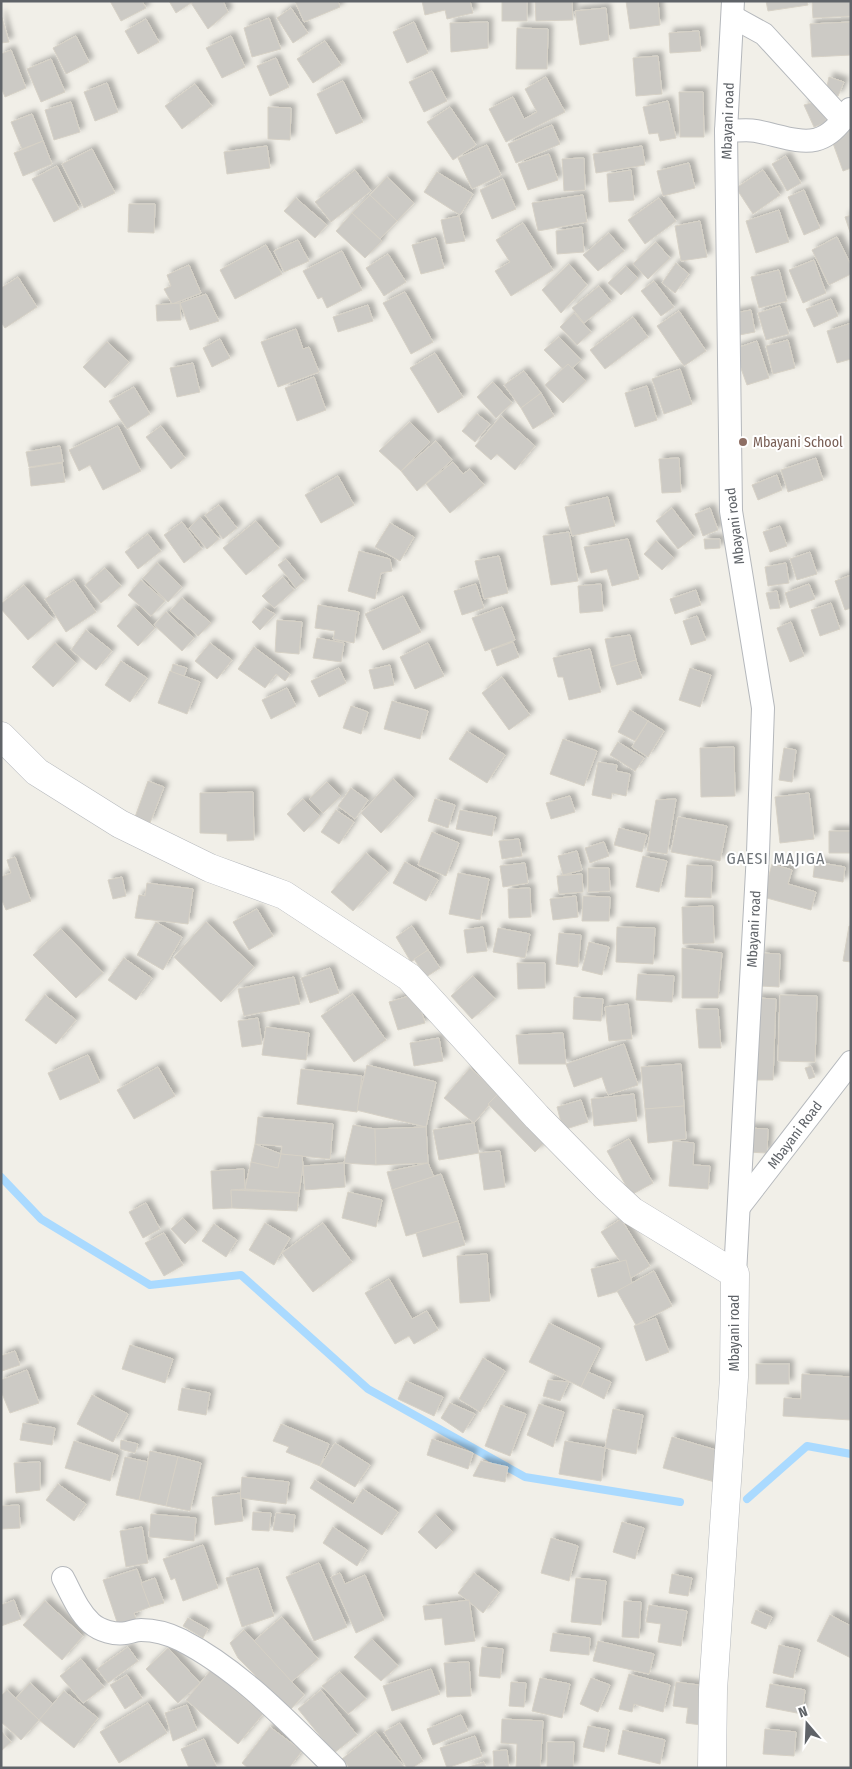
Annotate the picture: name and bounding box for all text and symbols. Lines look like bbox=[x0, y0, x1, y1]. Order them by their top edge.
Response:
street label: Mbayani road bbox=[718, 82, 738, 160]
place label: Mbayani School bbox=[753, 434, 843, 451]
marker: Mbayani School bbox=[737, 436, 749, 448]
street label: Mbayani road bbox=[722, 487, 748, 565]
district label: GAESI MAJIGA bbox=[727, 849, 825, 868]
street label: Mbayani road bbox=[743, 890, 765, 968]
street label: Mbayani Road bbox=[764, 1098, 826, 1172]
street label: Mbayani road bbox=[726, 1294, 743, 1372]
north arrow bbox=[782, 1699, 832, 1749]
text: N bbox=[796, 1703, 810, 1722]

